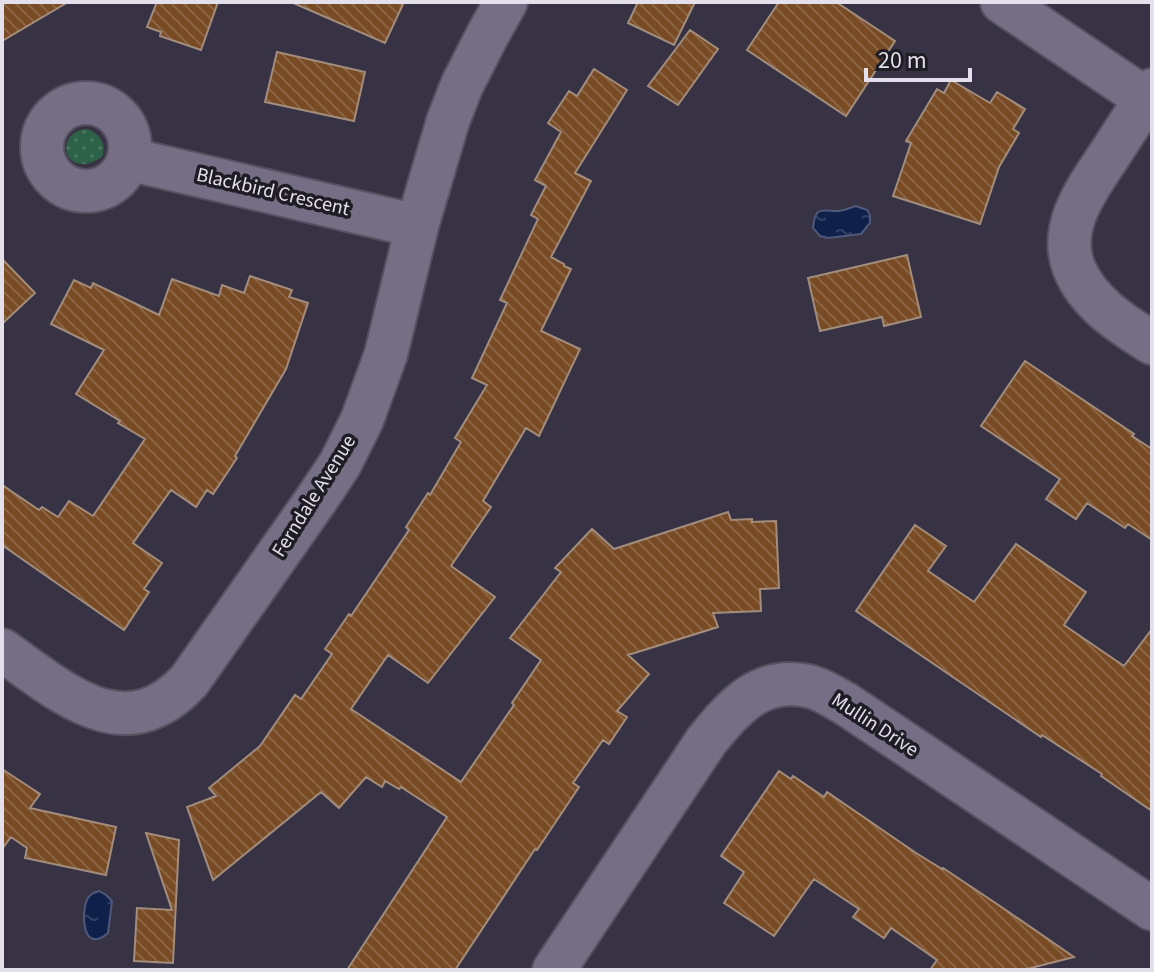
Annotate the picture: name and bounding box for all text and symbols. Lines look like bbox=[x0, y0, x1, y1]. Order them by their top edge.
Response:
scale bar bbox=[866, 32, 970, 82]
text: 20 m bbox=[878, 43, 927, 78]
street label: Blackbird Crescent bbox=[194, 161, 353, 223]
street label: Ferndale Avenue bbox=[265, 429, 363, 562]
street label: Mullin Drive bbox=[826, 686, 924, 764]

